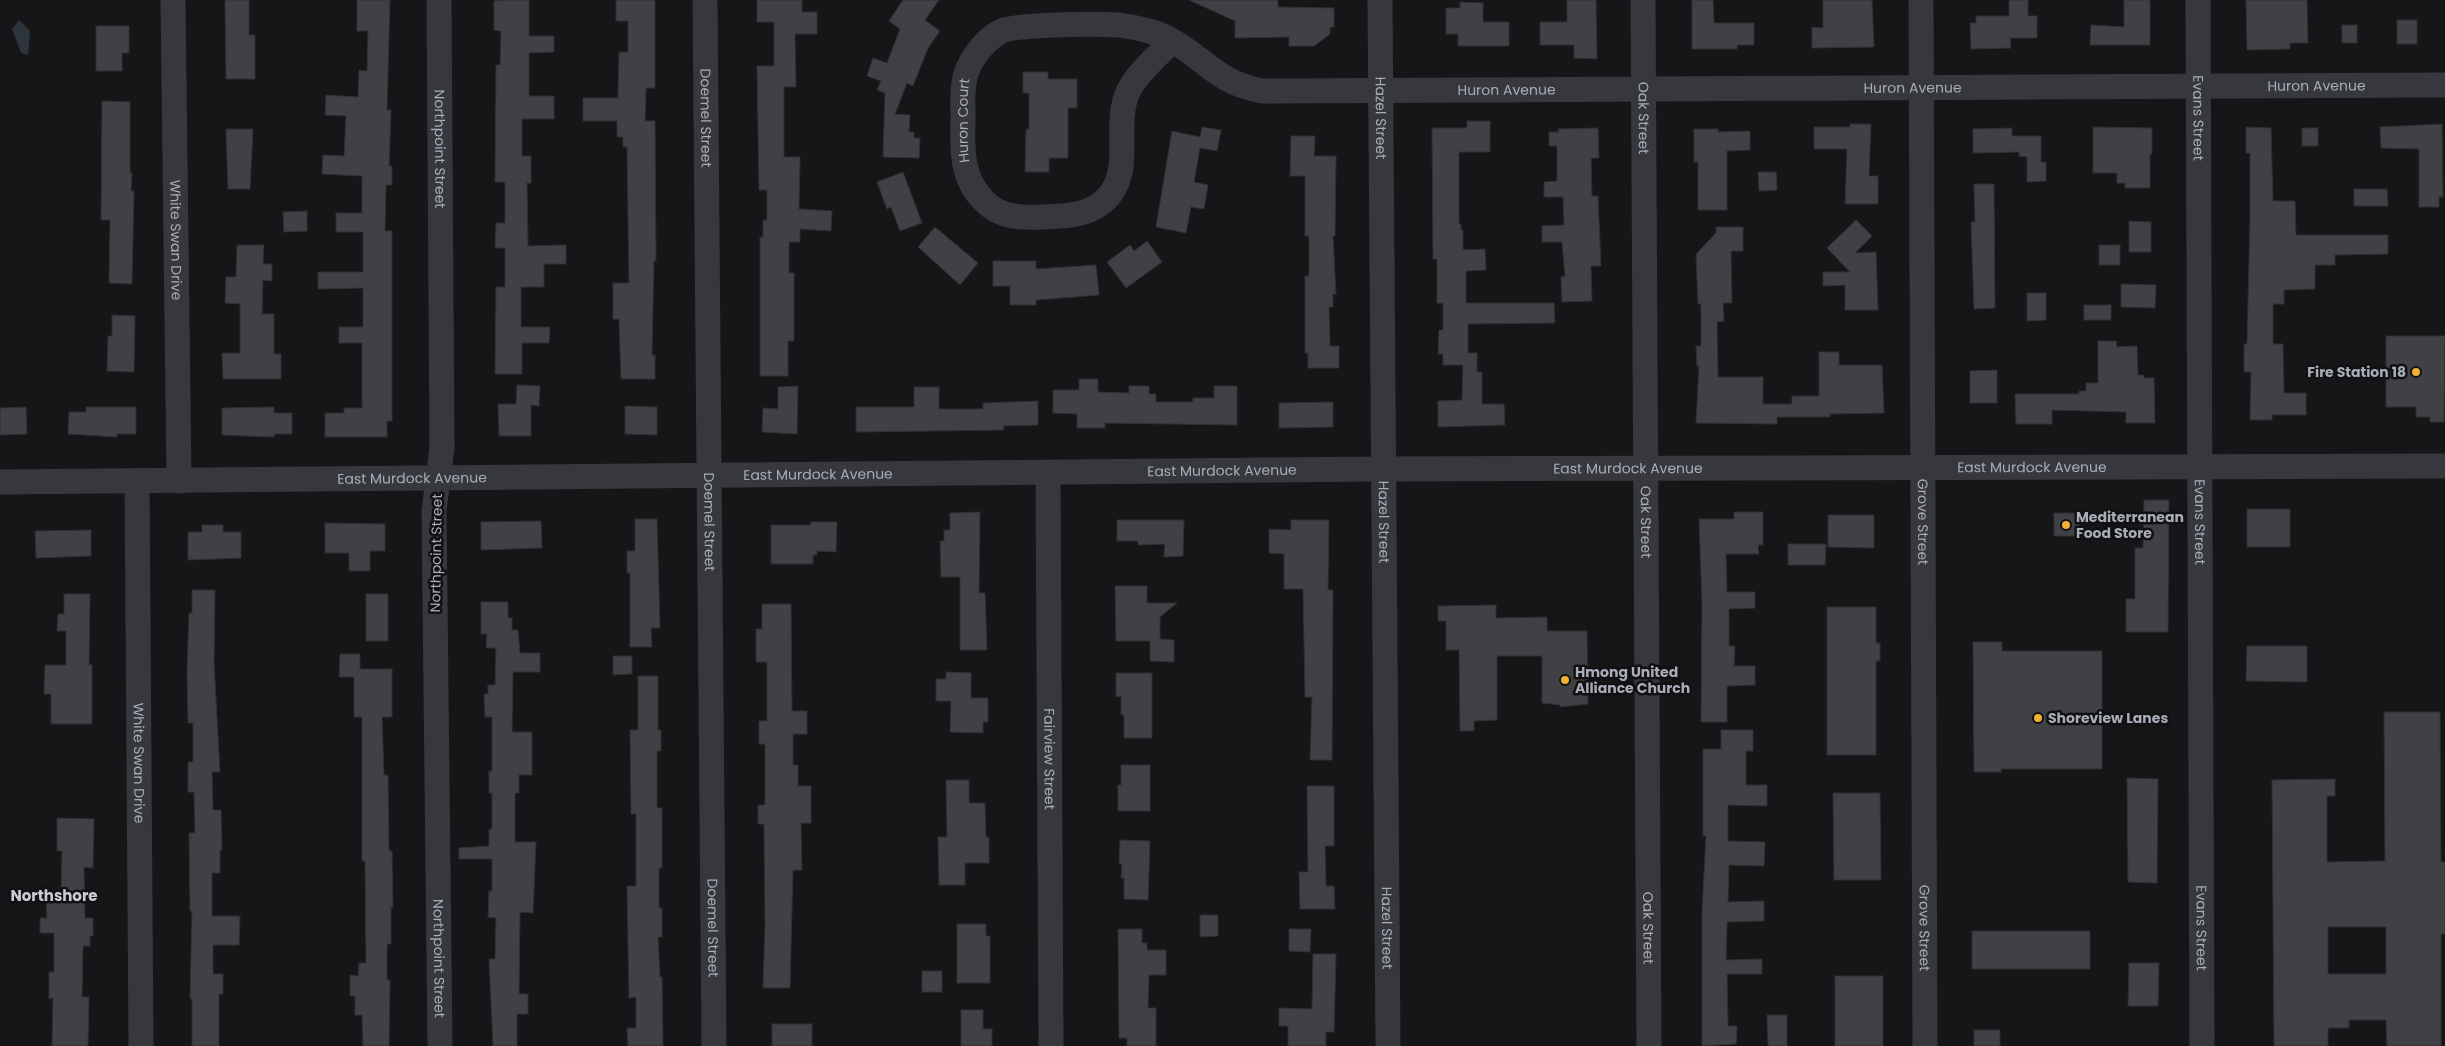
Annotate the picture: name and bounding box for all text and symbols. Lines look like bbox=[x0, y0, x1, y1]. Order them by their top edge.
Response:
street label: Doemel Street bbox=[696, 68, 716, 168]
street label: Evans Street bbox=[2188, 75, 2209, 161]
street label: Huron Avenue bbox=[2267, 75, 2366, 96]
street label: Huron Court bbox=[953, 77, 975, 164]
street label: Hazel Street bbox=[1371, 77, 1391, 159]
street label: Huron Avenue bbox=[1863, 77, 1962, 98]
street label: Huron Avenue bbox=[1457, 80, 1556, 100]
street label: Oak Street bbox=[1633, 82, 1654, 154]
street label: Northpoint Street bbox=[430, 89, 450, 209]
street label: White Swan Drive bbox=[165, 180, 187, 301]
place label: Fire Station 18 bbox=[2307, 362, 2406, 382]
marker: Fire Station 18 bbox=[2410, 366, 2422, 378]
street label: East Murdock Avenue bbox=[1957, 457, 2107, 477]
street label: East Murdock Avenue bbox=[1553, 458, 1703, 479]
street label: East Murdock Avenue bbox=[1147, 460, 1297, 481]
street label: East Murdock Avenue bbox=[743, 464, 893, 485]
street label: East Murdock Avenue bbox=[337, 467, 487, 489]
street label: Doemel Street bbox=[699, 472, 720, 572]
street label: Grove Street bbox=[1913, 479, 1933, 565]
street label: Evans Street bbox=[2190, 479, 2210, 565]
street label: Hazel Street bbox=[1374, 481, 1394, 563]
street label: Oak Street bbox=[1636, 486, 1656, 558]
street label: Northpoint Street bbox=[425, 493, 447, 613]
place label: Mediterranean Food Store bbox=[2076, 507, 2184, 543]
marker: Mediterranean Food Store bbox=[2060, 519, 2072, 531]
place label: Hmong United Alliance Church bbox=[1575, 662, 1690, 698]
marker: Hmong United Alliance Church bbox=[1559, 674, 1571, 686]
street label: White Swan Drive bbox=[129, 703, 149, 824]
street label: Fairview Street bbox=[1039, 708, 1060, 810]
place label: Shoreview Lanes bbox=[2048, 708, 2168, 728]
marker: Shoreview Lanes bbox=[2032, 712, 2044, 724]
street label: Doemel Street bbox=[703, 878, 723, 978]
district label: Northshore bbox=[10, 885, 98, 906]
street label: Grove Street bbox=[1914, 885, 1935, 971]
street label: Evans Street bbox=[2191, 885, 2212, 971]
street label: Hazel Street bbox=[1377, 887, 1397, 969]
street label: Oak Street bbox=[1638, 892, 1659, 964]
street label: Northpoint Street bbox=[428, 899, 450, 1018]

